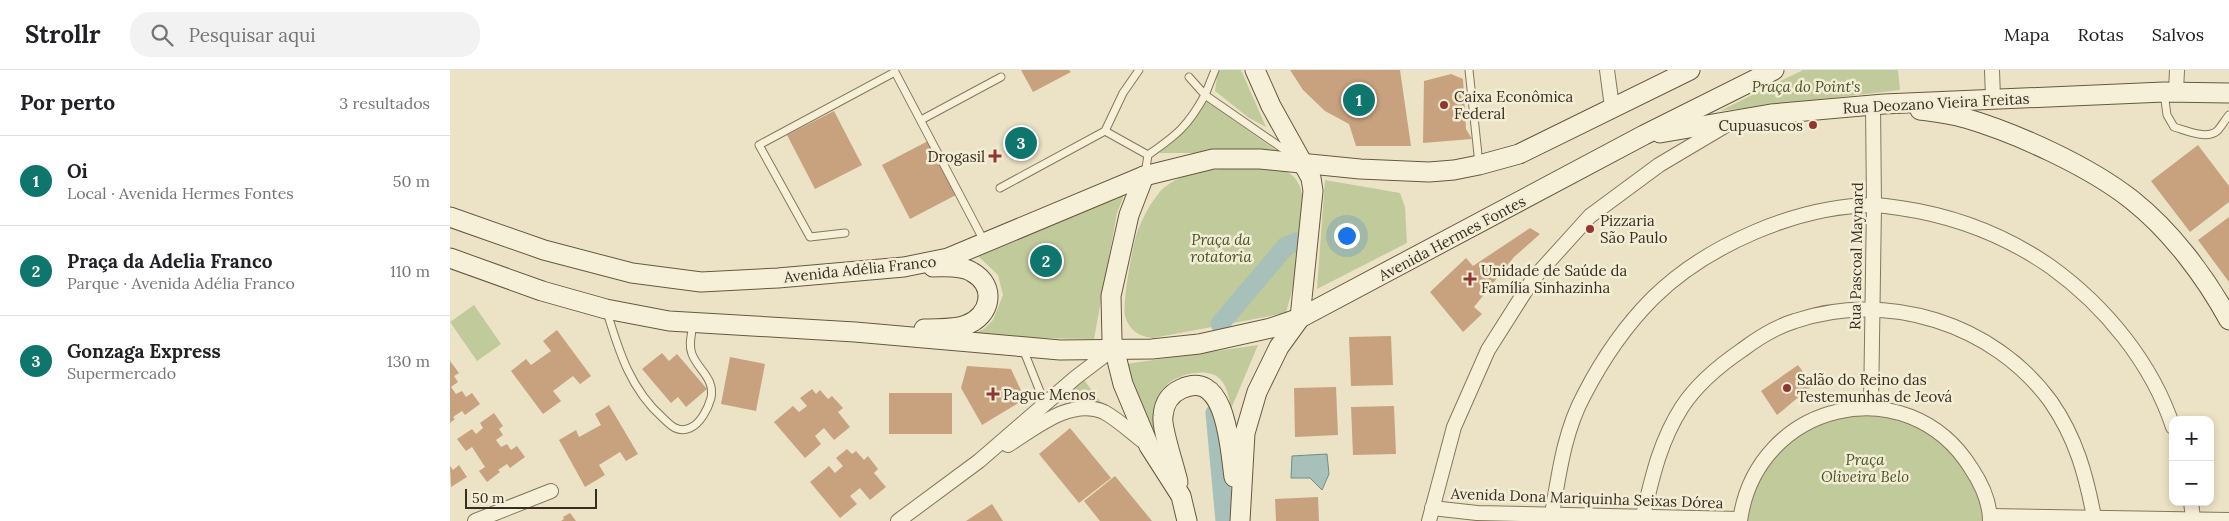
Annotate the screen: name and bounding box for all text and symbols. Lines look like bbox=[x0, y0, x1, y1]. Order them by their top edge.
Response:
search box bbox=[130, 12, 480, 57]
text: Strollr bbox=[25, 19, 100, 50]
icon: search bbox=[148, 21, 176, 49]
text: Pesquisar aqui bbox=[188, 23, 316, 47]
text: Mapa bbox=[2004, 23, 2050, 46]
text: Rotas bbox=[2078, 23, 2124, 46]
text: Salvos bbox=[2152, 23, 2204, 46]
park label: Praça do Point's bbox=[1752, 77, 1860, 96]
pin: 1 bbox=[1343, 81, 1375, 119]
place label: Caixa Econômica Federal bbox=[1454, 87, 1574, 123]
text: Por perto bbox=[20, 89, 115, 116]
street label: Rua Deozano Vieira Freitas bbox=[1842, 89, 2030, 117]
text: 3 resultados bbox=[339, 93, 430, 113]
marker: Caixa Econômica Federal bbox=[1438, 99, 1450, 111]
place label: Cupuasucos bbox=[1718, 116, 1803, 135]
marker: Cupuasucos bbox=[1807, 119, 1819, 131]
pin: 3 bbox=[1005, 124, 1037, 162]
place label: Drogasil bbox=[927, 147, 985, 166]
marker: Drogasil bbox=[989, 150, 1001, 162]
text: Oi bbox=[67, 159, 88, 183]
text: 1 bbox=[33, 171, 39, 191]
text: 50 m bbox=[393, 171, 430, 191]
street label: Rua Pascoal Maynard bbox=[1845, 182, 1867, 330]
text: Local · Avenida Hermes Fontes bbox=[67, 183, 294, 203]
street label: Avenida Hermes Fontes bbox=[1374, 191, 1529, 285]
place label: Pizzaria São Paulo bbox=[1600, 211, 1668, 247]
your location bbox=[1334, 223, 1360, 249]
marker: Pizzaria São Paulo bbox=[1584, 223, 1596, 235]
park label: Praça da rotatoria bbox=[1190, 230, 1252, 266]
pin: 2 bbox=[1030, 242, 1062, 280]
text: Praça da Adelia Franco bbox=[67, 249, 273, 273]
street label: Avenida Adélia Franco bbox=[782, 252, 937, 287]
text: 2 bbox=[32, 261, 40, 281]
text: 110 m bbox=[390, 261, 430, 281]
place label: Unidade de Saúde da Família Sinhazinha bbox=[1481, 261, 1628, 297]
marker: Unidade de Saúde da Família Sinhazinha bbox=[1463, 272, 1477, 286]
text: Parque · Avenida Adélia Franco bbox=[67, 273, 295, 293]
text: Gonzaga Express bbox=[67, 339, 221, 363]
text: 3 bbox=[32, 351, 40, 371]
text: 130 m bbox=[387, 351, 430, 371]
text: Supermercado bbox=[67, 363, 176, 383]
place label: Salão do Reino das Testemunhas de Jeová bbox=[1797, 370, 1953, 406]
marker: Salão do Reino das Testemunhas de Jeová bbox=[1781, 382, 1793, 394]
place label: Pague Menos bbox=[1003, 385, 1096, 404]
marker: Pague Menos bbox=[987, 388, 999, 400]
map controls bbox=[2169, 416, 2214, 506]
button: + bbox=[2169, 416, 2214, 461]
park label: Praça Oliveira Belo bbox=[1821, 450, 1909, 486]
button: − bbox=[2169, 461, 2214, 506]
street label: Avenida Dona Mariquinha Seixas Dórea bbox=[1449, 484, 1724, 512]
scale bar bbox=[465, 486, 598, 509]
text: 50 m bbox=[472, 489, 505, 507]

